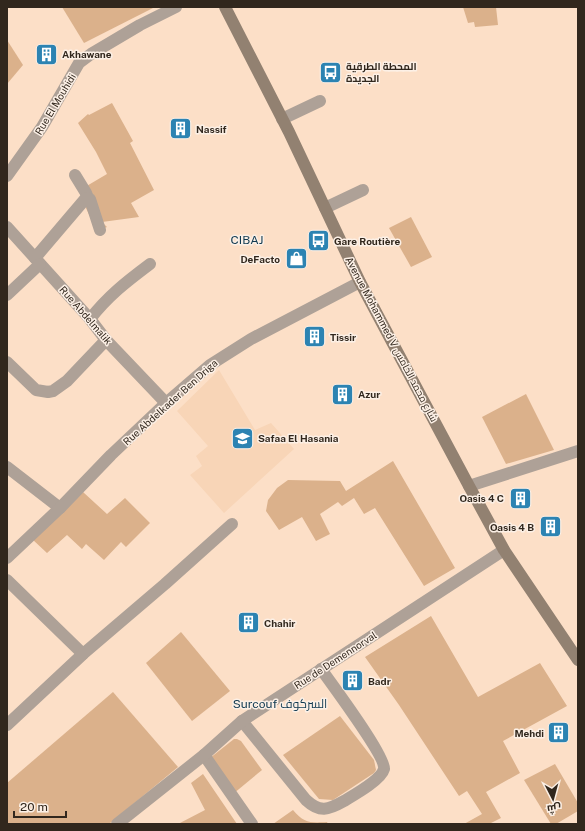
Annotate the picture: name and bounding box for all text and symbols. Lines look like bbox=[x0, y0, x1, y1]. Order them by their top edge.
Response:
building icon: Akhawane bbox=[33, 41, 59, 67]
place label: Akhawane bbox=[62, 48, 112, 60]
bus stop icon: المحطة الطرقية الجديدة bbox=[318, 59, 344, 85]
place label: المحطة الطرقية الجديدة bbox=[346, 60, 417, 85]
street label: Rue El Mouhidi bbox=[32, 71, 78, 137]
building icon: Nassif bbox=[167, 116, 193, 142]
place label: Nassif bbox=[196, 123, 227, 135]
bus stop icon: Gare Routière bbox=[305, 228, 331, 254]
district label: CIBAJ bbox=[231, 233, 263, 247]
place label: Gare Routière bbox=[334, 235, 401, 247]
shop icon: DeFacto bbox=[283, 246, 309, 272]
place label: DeFacto bbox=[240, 253, 280, 265]
street label: Avenue Mohammed V شارع محمد الخامس bbox=[342, 255, 441, 424]
street label: Rue Abdelmalik bbox=[57, 283, 115, 347]
building icon: Tissir bbox=[301, 324, 327, 350]
place label: Tissir bbox=[330, 331, 356, 343]
street label: Rue Abdelkader Ben Driga bbox=[120, 356, 220, 448]
building icon: Azur bbox=[329, 381, 355, 407]
place label: Azur bbox=[358, 388, 380, 400]
school or university icon: Safaa El Hasania bbox=[230, 425, 256, 451]
place label: Safaa El Hasania bbox=[258, 432, 339, 444]
building icon: Oasis 4 C bbox=[507, 485, 533, 511]
place label: Oasis 4 C bbox=[460, 492, 504, 504]
building icon: Oasis 4 B bbox=[537, 514, 563, 540]
place label: Oasis 4 B bbox=[490, 521, 534, 533]
building icon: Chahir bbox=[236, 610, 262, 636]
place label: Chahir bbox=[264, 617, 295, 629]
street label: Rue de Demennorval bbox=[291, 629, 379, 691]
building icon: Badr bbox=[340, 668, 366, 694]
place label: Badr bbox=[368, 675, 391, 687]
district label: Surcouf السركوف bbox=[233, 697, 327, 711]
building icon: Mehdi bbox=[546, 720, 572, 746]
place label: Mehdi bbox=[514, 727, 544, 739]
north arrow bbox=[533, 779, 573, 819]
scale bar bbox=[14, 793, 66, 819]
text: 20 m bbox=[20, 800, 48, 814]
text: ش bbox=[546, 801, 562, 816]

